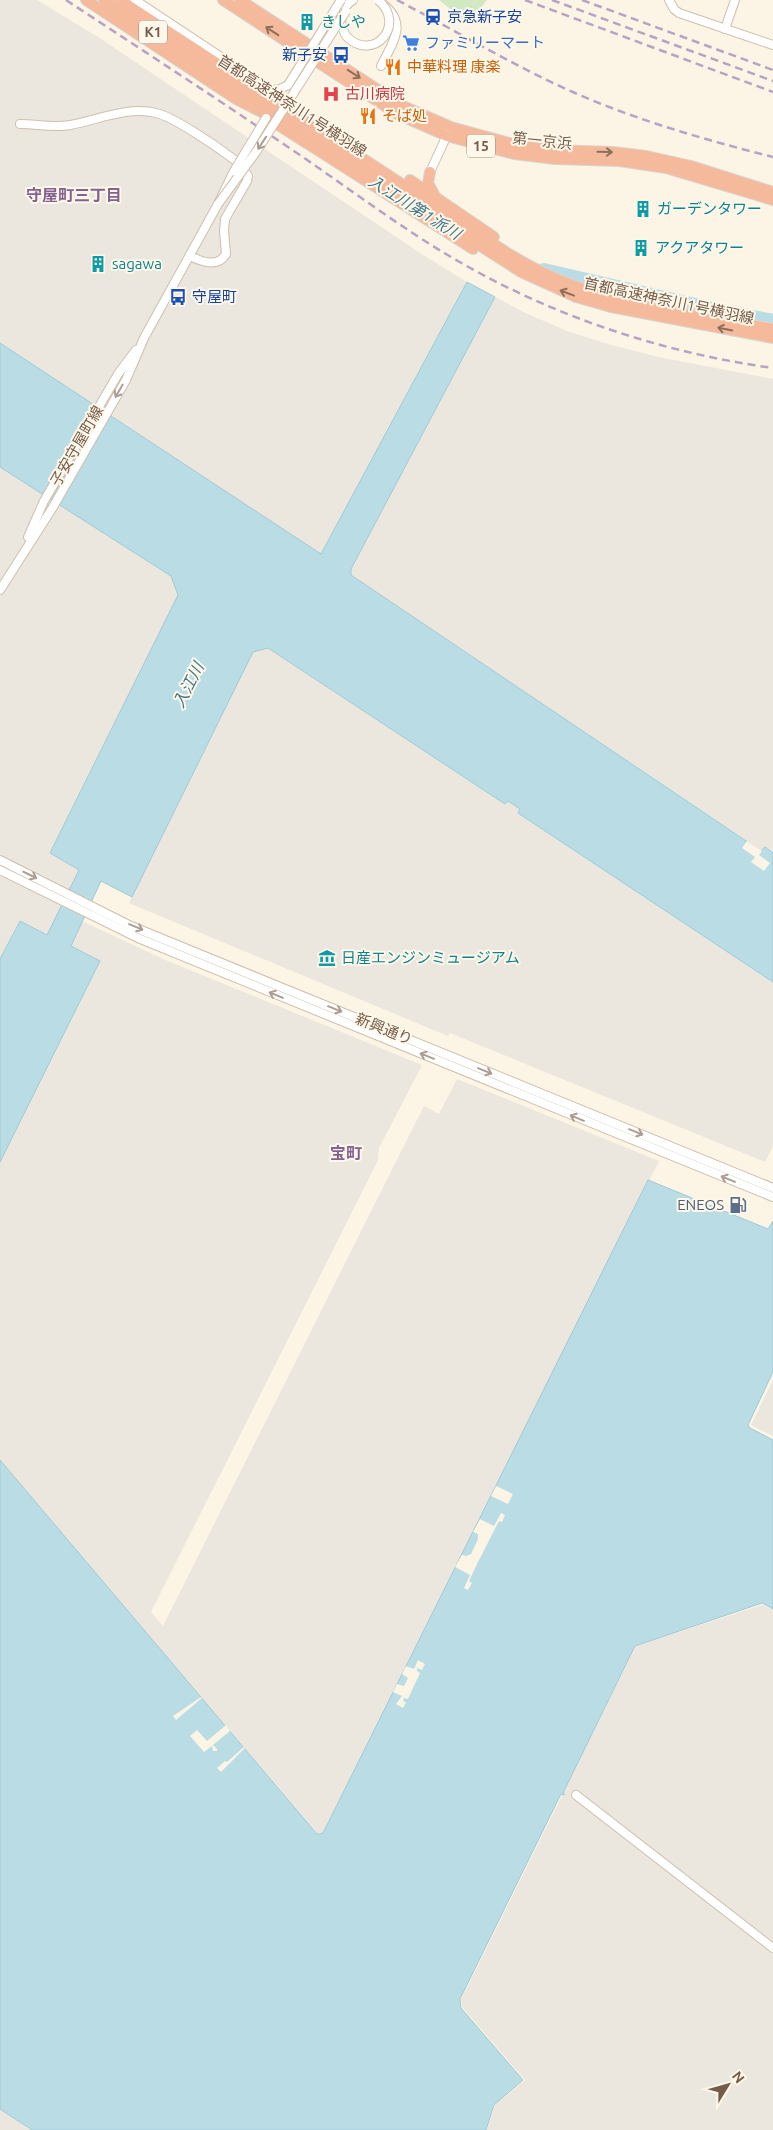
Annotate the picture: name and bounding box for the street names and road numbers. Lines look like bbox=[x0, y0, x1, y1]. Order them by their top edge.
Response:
road number: K1 bbox=[139, 21, 167, 44]
street label: 首都高速神奈川1号横羽線 bbox=[215, 51, 370, 160]
street label: 第一京浜 bbox=[511, 129, 573, 152]
road number: 15 bbox=[467, 134, 495, 158]
street label: 首都高速神奈川1号横羽線 bbox=[582, 274, 756, 327]
street label: 子安守屋町線 bbox=[47, 403, 106, 489]
street label: 新興通り bbox=[353, 1009, 415, 1048]

